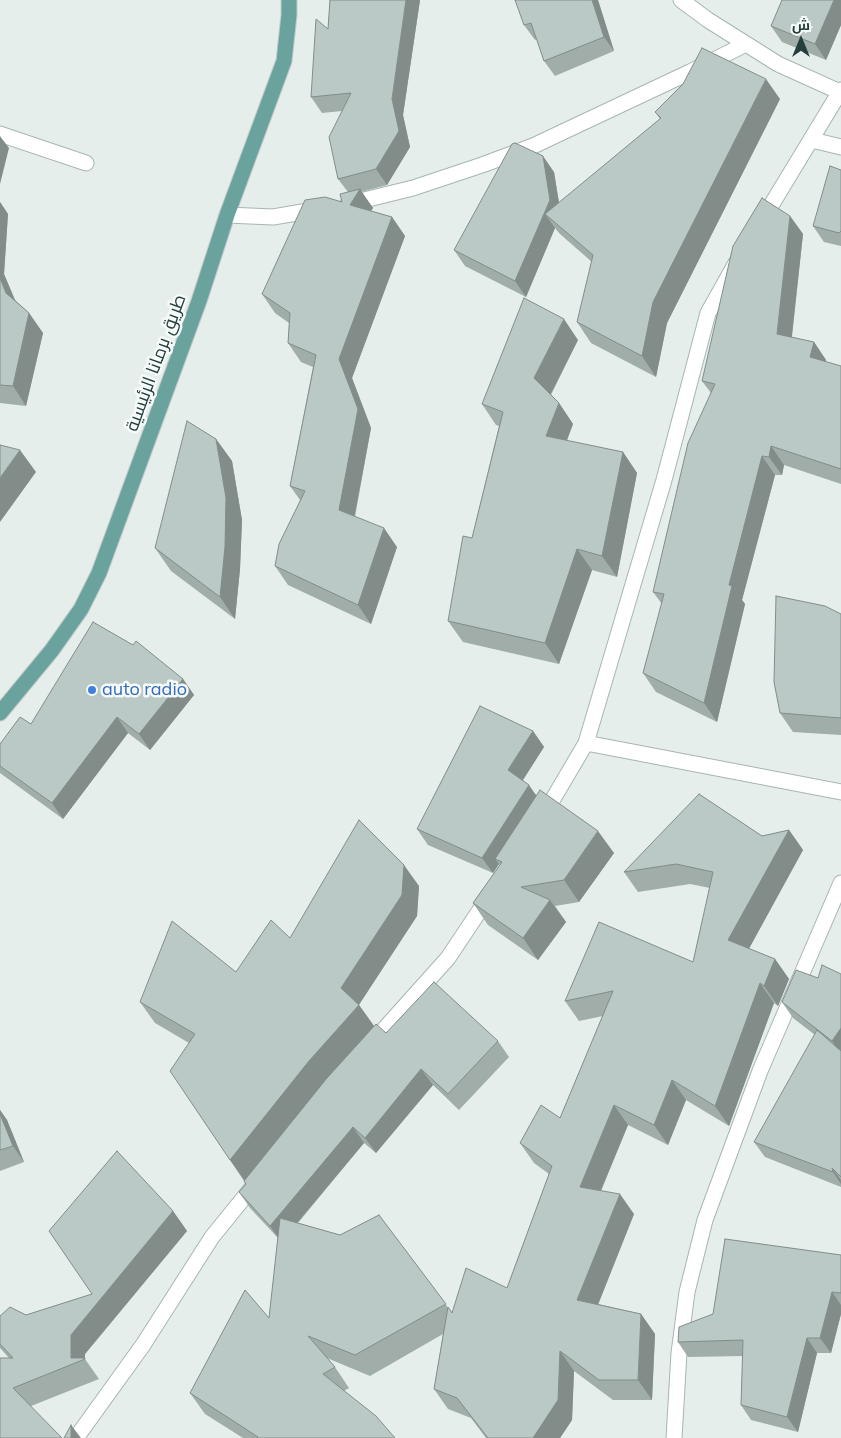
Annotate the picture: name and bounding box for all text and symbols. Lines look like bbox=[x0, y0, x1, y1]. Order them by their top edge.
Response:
north arrow bbox=[776, 15, 826, 65]
text: ش bbox=[792, 16, 810, 34]
street label: طريق برمانا الرئيسية bbox=[121, 292, 191, 434]
place label: auto radio bbox=[102, 679, 187, 701]
marker: auto radio bbox=[86, 684, 98, 696]

